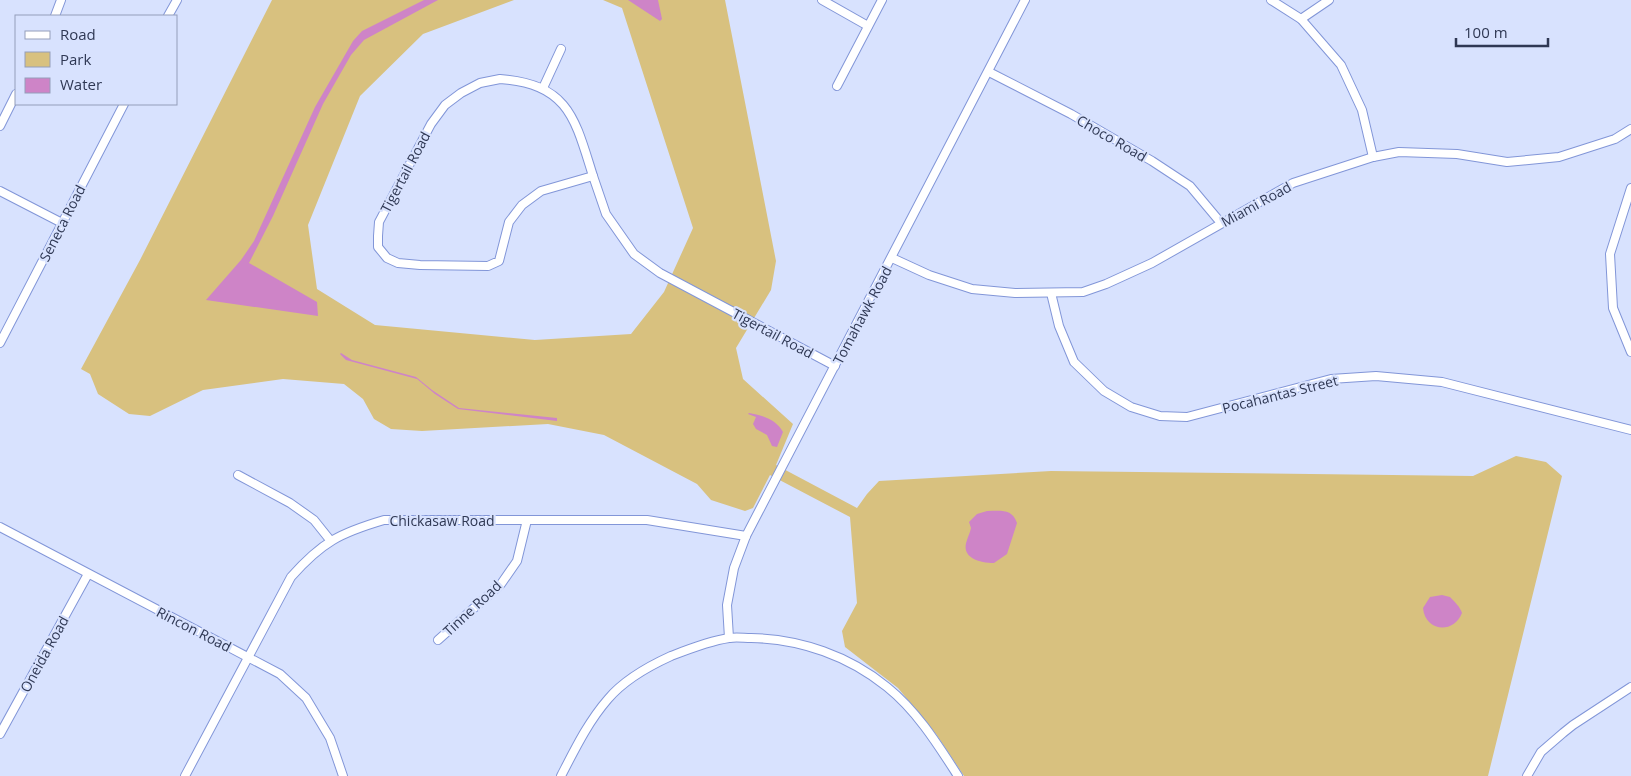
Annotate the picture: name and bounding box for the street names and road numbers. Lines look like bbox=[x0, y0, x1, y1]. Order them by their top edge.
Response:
street label: Choco Road bbox=[1073, 110, 1151, 166]
street label: Tigertail Road bbox=[376, 128, 434, 216]
street label: Miami Road bbox=[1218, 177, 1294, 231]
street label: Seneca Road bbox=[35, 181, 89, 265]
street label: Tomahawk Road bbox=[828, 263, 896, 367]
street label: Tigertail Road bbox=[729, 304, 817, 362]
street label: Pocahantas Street bbox=[1220, 370, 1340, 418]
street label: Chickasaw Road bbox=[389, 511, 495, 530]
street label: Tinne Road bbox=[439, 576, 505, 640]
street label: Rincon Road bbox=[153, 602, 235, 656]
street label: Oneida Road bbox=[15, 613, 73, 695]

